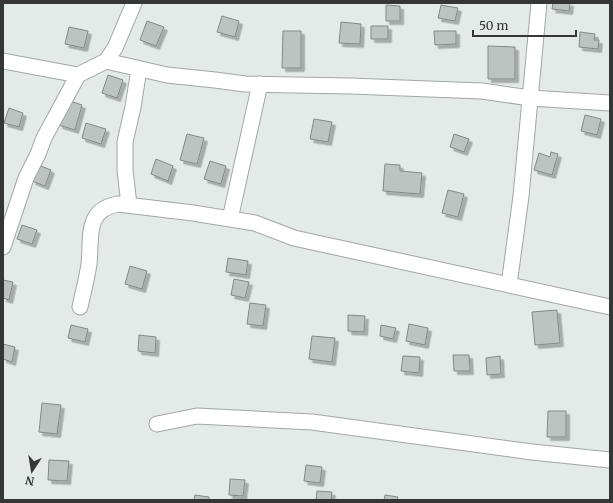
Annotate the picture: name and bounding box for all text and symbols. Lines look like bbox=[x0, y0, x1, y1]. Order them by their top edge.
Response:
scale bar bbox=[473, 12, 576, 38]
text: 50 m bbox=[479, 18, 508, 33]
north arrow bbox=[12, 451, 52, 491]
text: N bbox=[24, 473, 36, 489]

